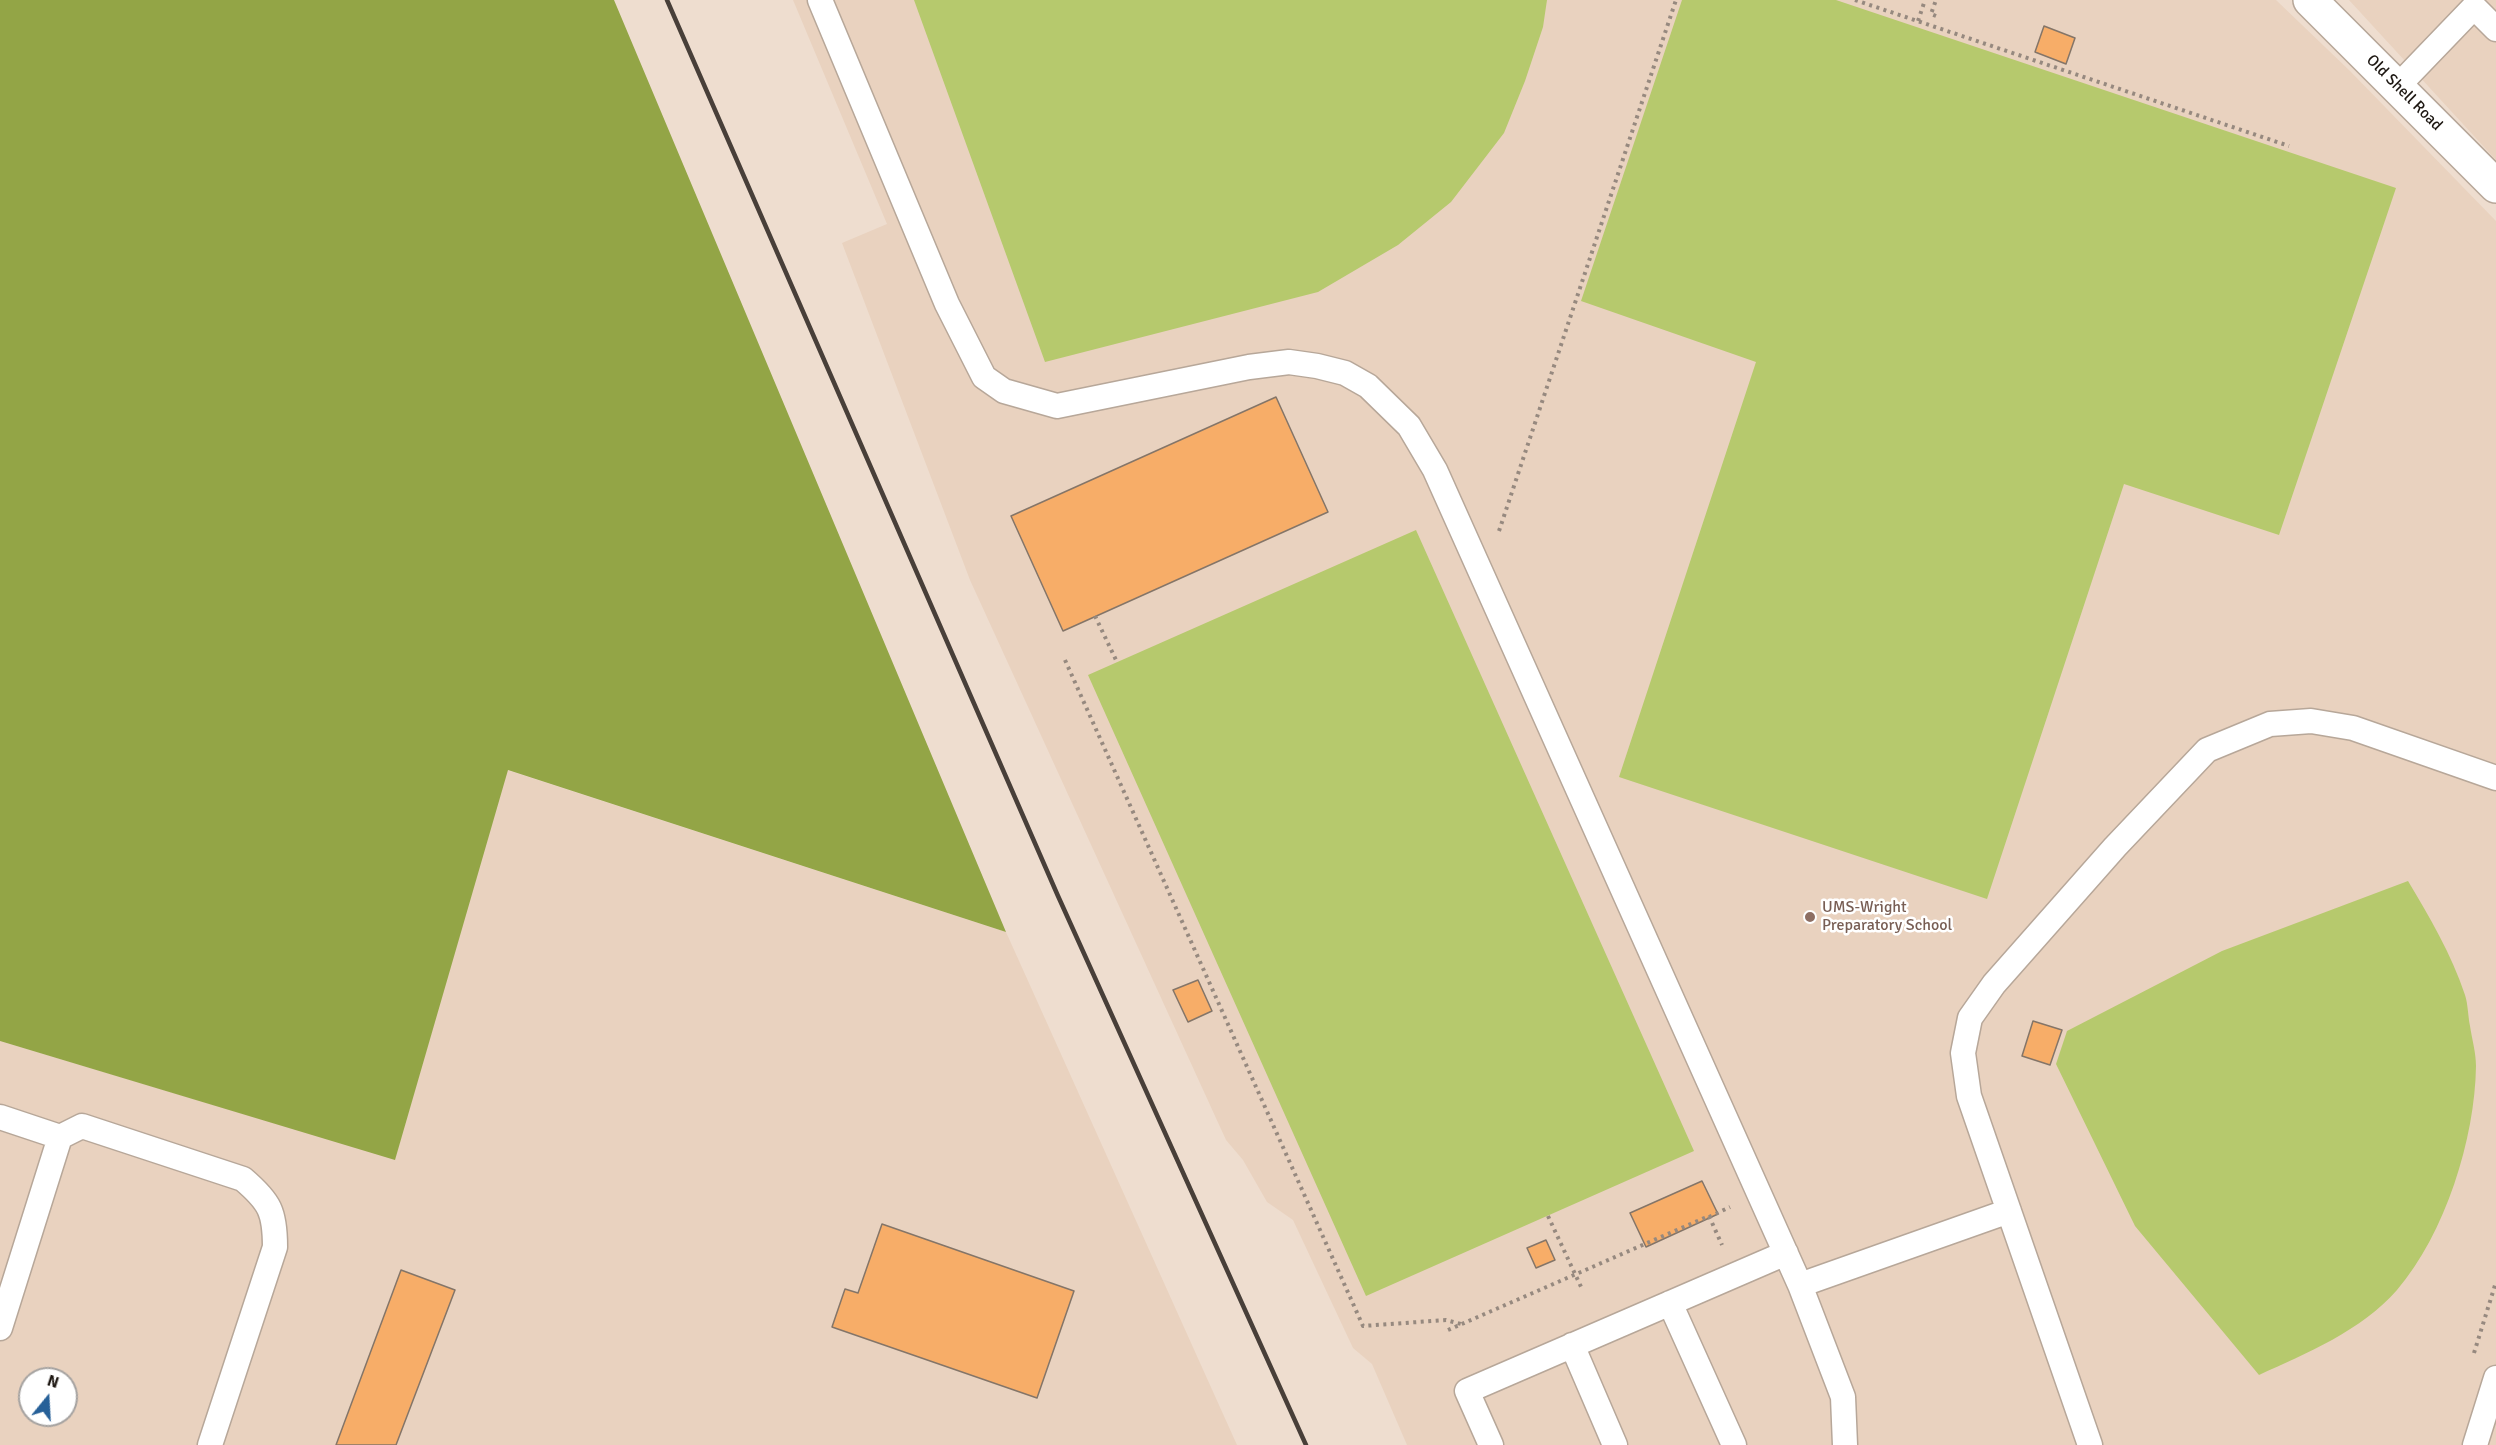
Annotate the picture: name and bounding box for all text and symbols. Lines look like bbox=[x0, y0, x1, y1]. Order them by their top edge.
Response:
street label: Old Shell Road bbox=[2362, 51, 2446, 135]
place label: UMS-Wright Preparatory School bbox=[1822, 898, 1952, 936]
marker: UMS-Wright Preparatory School bbox=[1803, 910, 1817, 924]
north arrow bbox=[18, 1367, 78, 1427]
text: N bbox=[45, 1371, 61, 1393]

